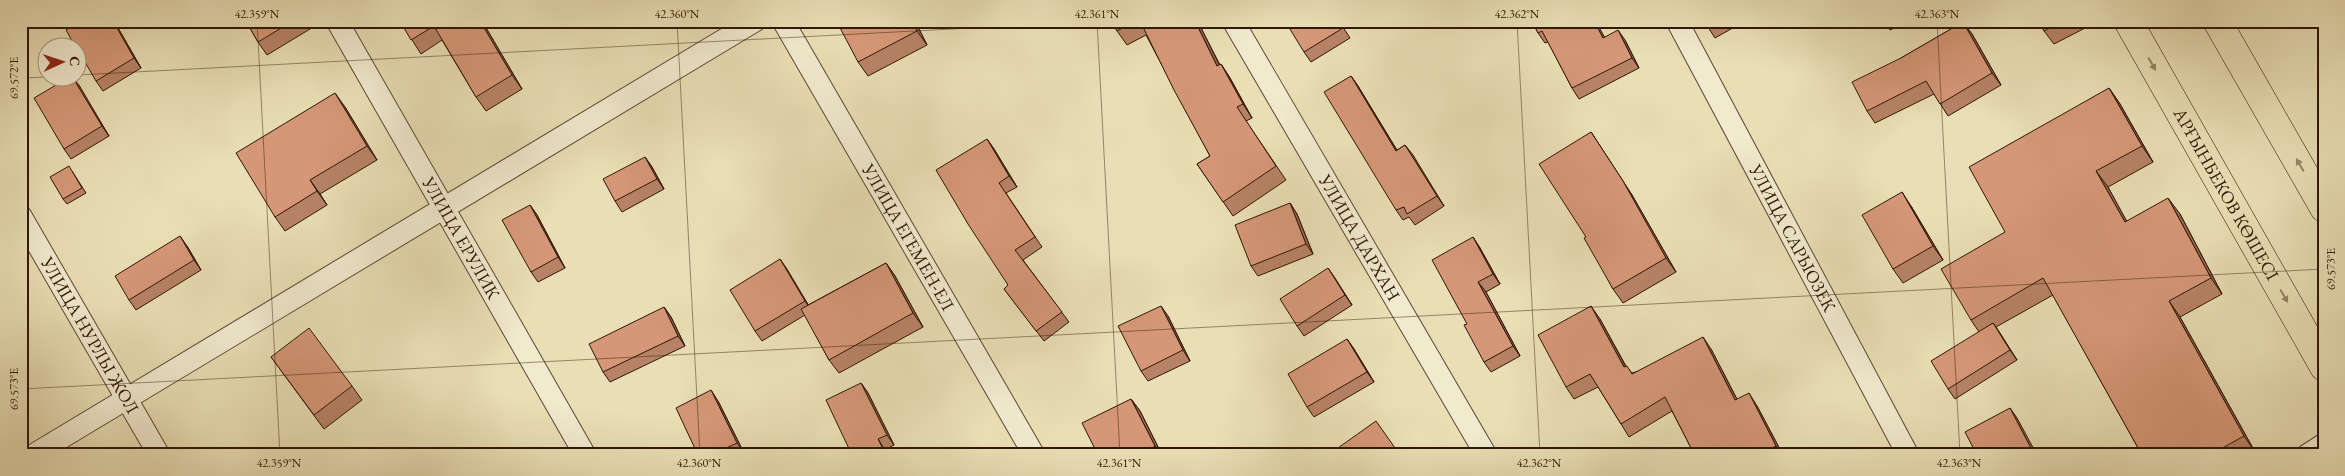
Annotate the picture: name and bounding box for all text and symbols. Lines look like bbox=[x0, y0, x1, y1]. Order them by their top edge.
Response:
text: 42.359°N bbox=[235, 6, 280, 22]
text: 42.360°N bbox=[655, 6, 700, 22]
text: 42.361°N bbox=[1075, 6, 1120, 22]
text: 42.362°N bbox=[1495, 6, 1540, 22]
text: 42.363°N bbox=[1915, 6, 1960, 22]
north arrow bbox=[38, 38, 88, 88]
text: С bbox=[66, 56, 84, 67]
text: 69.572°E bbox=[6, 57, 22, 99]
one-way arrow bbox=[2148, 57, 2157, 70]
street label: АРҒЫНБЕКОВ КӨШЕСІ bbox=[2168, 103, 2284, 284]
street label: УЛИЦА ЕГЕМЕН-ЕЛ bbox=[857, 159, 960, 315]
street label: УЛИЦА САРЫОЗЕК bbox=[1744, 159, 1842, 316]
one-way arrow bbox=[2295, 159, 2304, 172]
street label: УЛИЦА ДАРХАН bbox=[1314, 169, 1406, 305]
street label: УЛИЦА ЕРУЛИК bbox=[417, 172, 506, 303]
text: 69.573°E bbox=[2323, 248, 2339, 290]
street label: УЛИЦА НУРЛЫ ЖОЛ bbox=[36, 252, 145, 418]
one-way arrow bbox=[2280, 290, 2289, 303]
text: 69.573°E bbox=[6, 368, 22, 410]
text: 42.359°N bbox=[257, 455, 302, 471]
text: 42.360°N bbox=[677, 455, 722, 471]
text: 42.361°N bbox=[1097, 455, 1142, 471]
text: 42.362°N bbox=[1517, 455, 1562, 471]
text: 42.363°N bbox=[1937, 455, 1982, 471]

